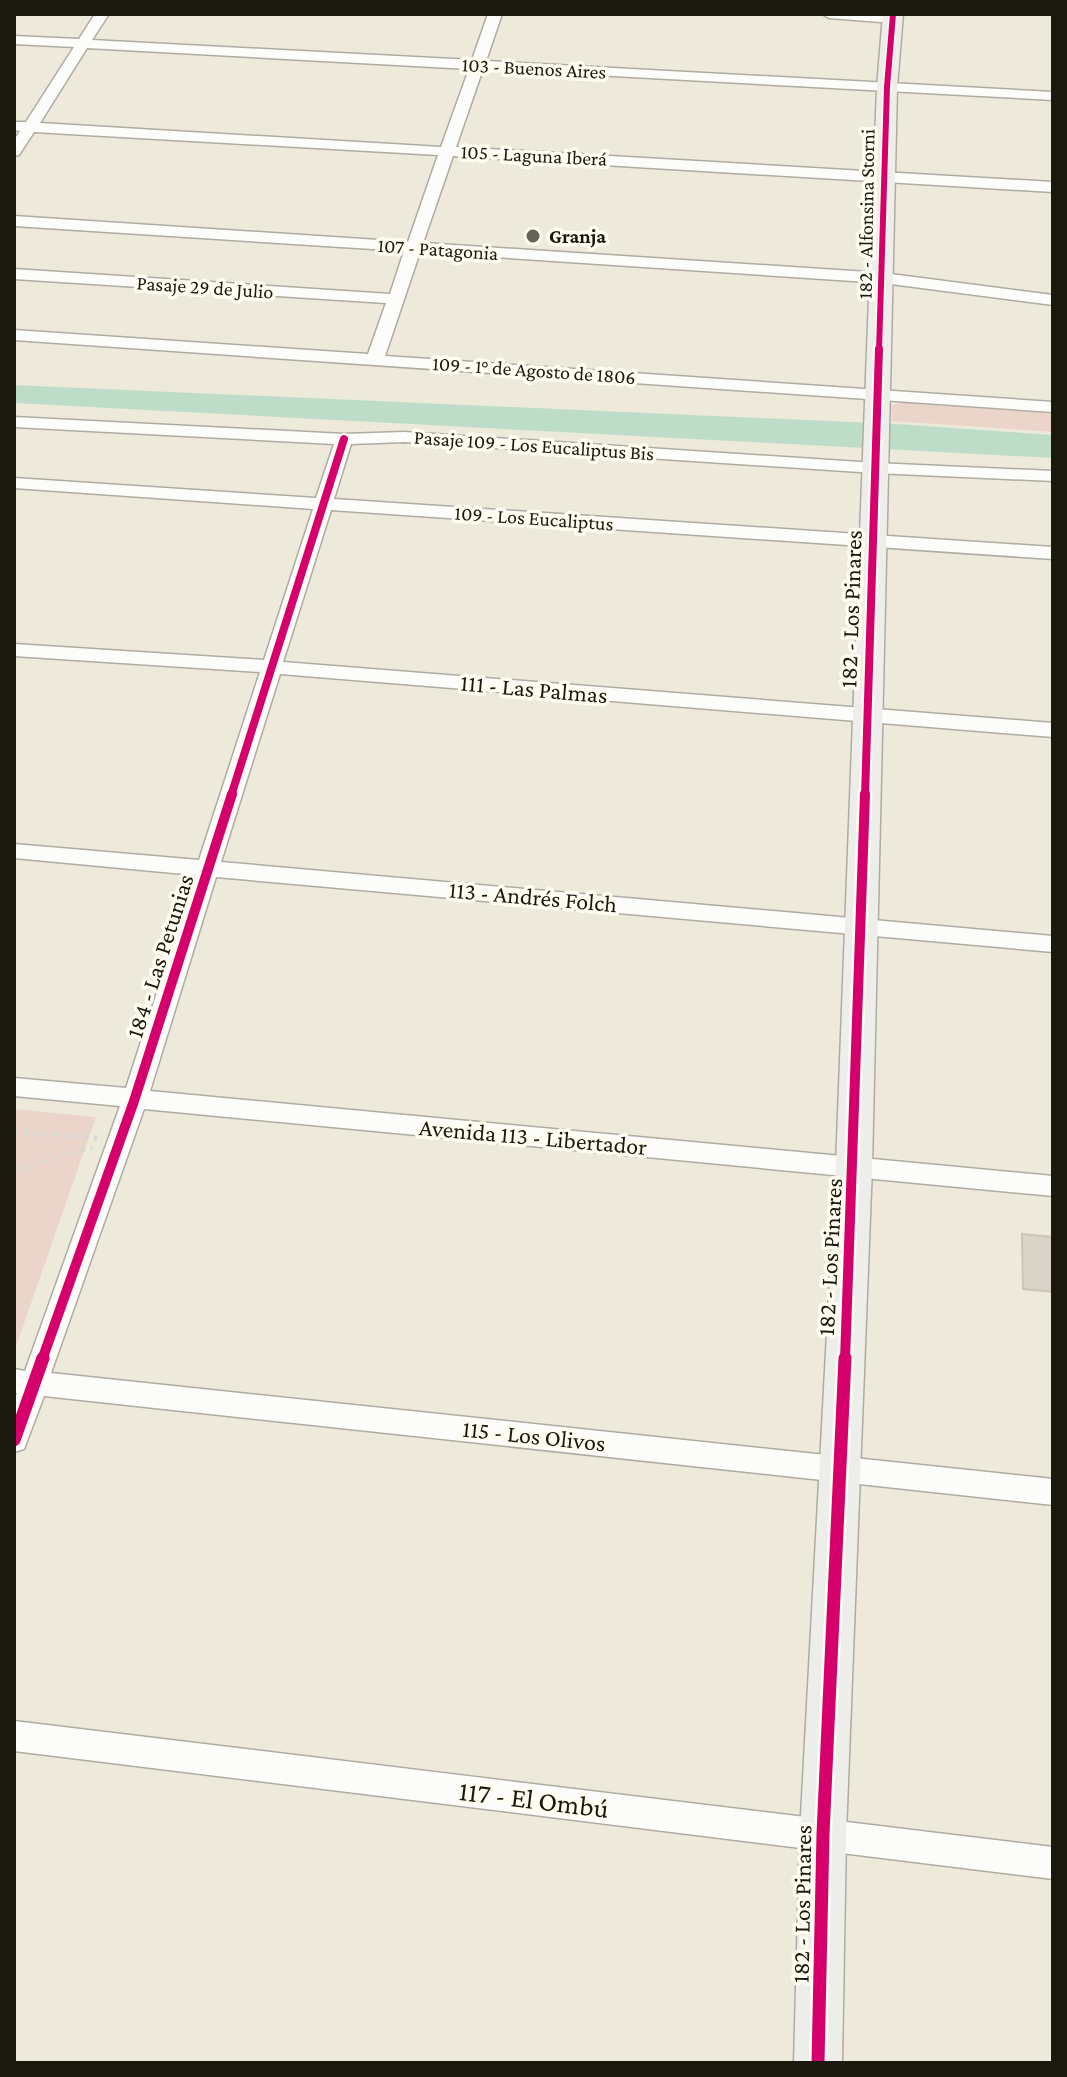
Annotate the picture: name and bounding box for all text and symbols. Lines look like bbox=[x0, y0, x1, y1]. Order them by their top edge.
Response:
street label: 103 - Buenos Aires bbox=[461, 53, 607, 83]
street label: 182 - Alfonsina Storni bbox=[854, 129, 878, 299]
street label: 105 - Laguna Iberá bbox=[460, 140, 608, 171]
place label: Granja bbox=[549, 225, 606, 248]
marker: Granja bbox=[524, 227, 542, 245]
street label: 107 - Patagonia bbox=[377, 234, 499, 265]
street label: Pasaje 29 de Julio bbox=[136, 271, 274, 304]
street label: 109 - 1° de Agosto de 1806 bbox=[432, 352, 636, 389]
street label: Pasaje 109 - Los Eucaliptus Bis bbox=[413, 426, 655, 465]
street label: 109 - Los Eucaliptus bbox=[454, 501, 614, 536]
street label: 182 - Los Pinares bbox=[834, 530, 867, 688]
street label: 111 - Las Palmas bbox=[459, 669, 609, 708]
street label: 184 - Las Petunias bbox=[120, 871, 199, 1041]
street label: 113 - Andrés Folch bbox=[448, 876, 618, 917]
street label: Avenida 113 - Libertador bbox=[418, 1113, 649, 1160]
street label: 182 - Los Pinares bbox=[812, 1177, 847, 1337]
street label: 115 - Los Olivos bbox=[461, 1415, 607, 1456]
street label: 117 - El Ombú bbox=[457, 1775, 611, 1824]
street label: 182 - Los Pinares bbox=[787, 1825, 816, 1983]

